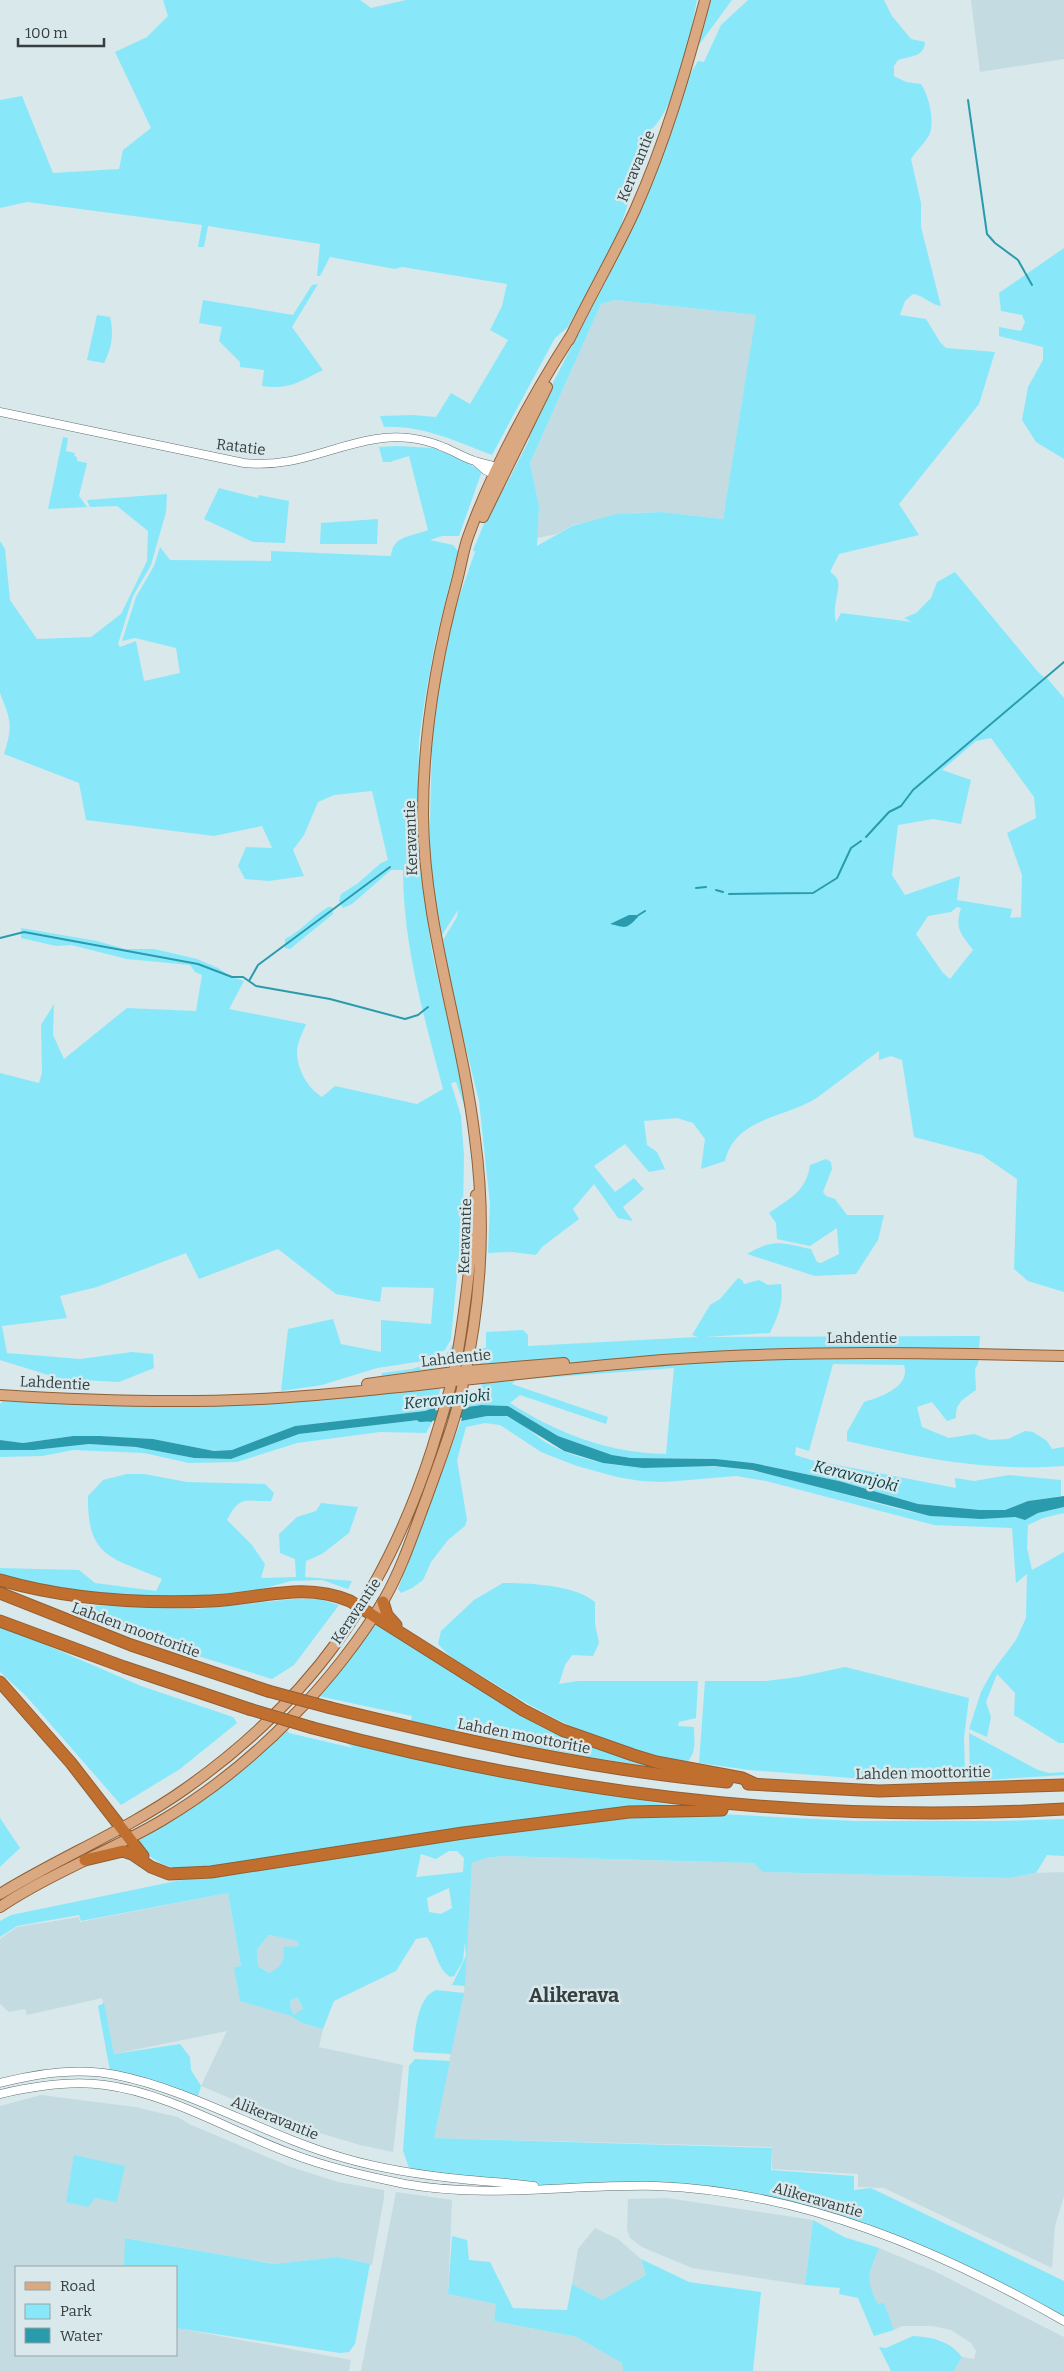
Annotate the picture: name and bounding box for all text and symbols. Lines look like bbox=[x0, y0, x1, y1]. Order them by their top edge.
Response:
scale bar bbox=[18, 15, 104, 47]
text: 100 m bbox=[25, 24, 68, 42]
street label: Keravantie bbox=[613, 128, 659, 204]
street label: Ratatie bbox=[215, 435, 267, 459]
street label: Keravantie bbox=[401, 800, 421, 876]
street label: Keravantie bbox=[455, 1198, 475, 1274]
street label: Lahdentie bbox=[827, 1329, 897, 1347]
street label: Lahdentie bbox=[420, 1345, 492, 1371]
street label: Lahdentie bbox=[19, 1372, 91, 1394]
water label: Keravanjoki bbox=[403, 1385, 492, 1413]
water label: Keravanjoki bbox=[812, 1456, 901, 1496]
street label: Keravantie bbox=[327, 1575, 385, 1647]
street label: Lahden moottoritie bbox=[69, 1598, 203, 1662]
street label: Lahden moottoritie bbox=[456, 1714, 592, 1758]
street label: Lahden moottoritie bbox=[855, 1763, 991, 1783]
district label: Alikerava bbox=[529, 1983, 619, 2007]
street label: Alikeravantie bbox=[229, 2092, 321, 2144]
street label: Alikeravantie bbox=[771, 2179, 865, 2221]
legend bbox=[15, 2266, 178, 2356]
text: Road bbox=[60, 2277, 95, 2295]
text: Park bbox=[60, 2302, 92, 2320]
text: Water bbox=[60, 2327, 103, 2345]

